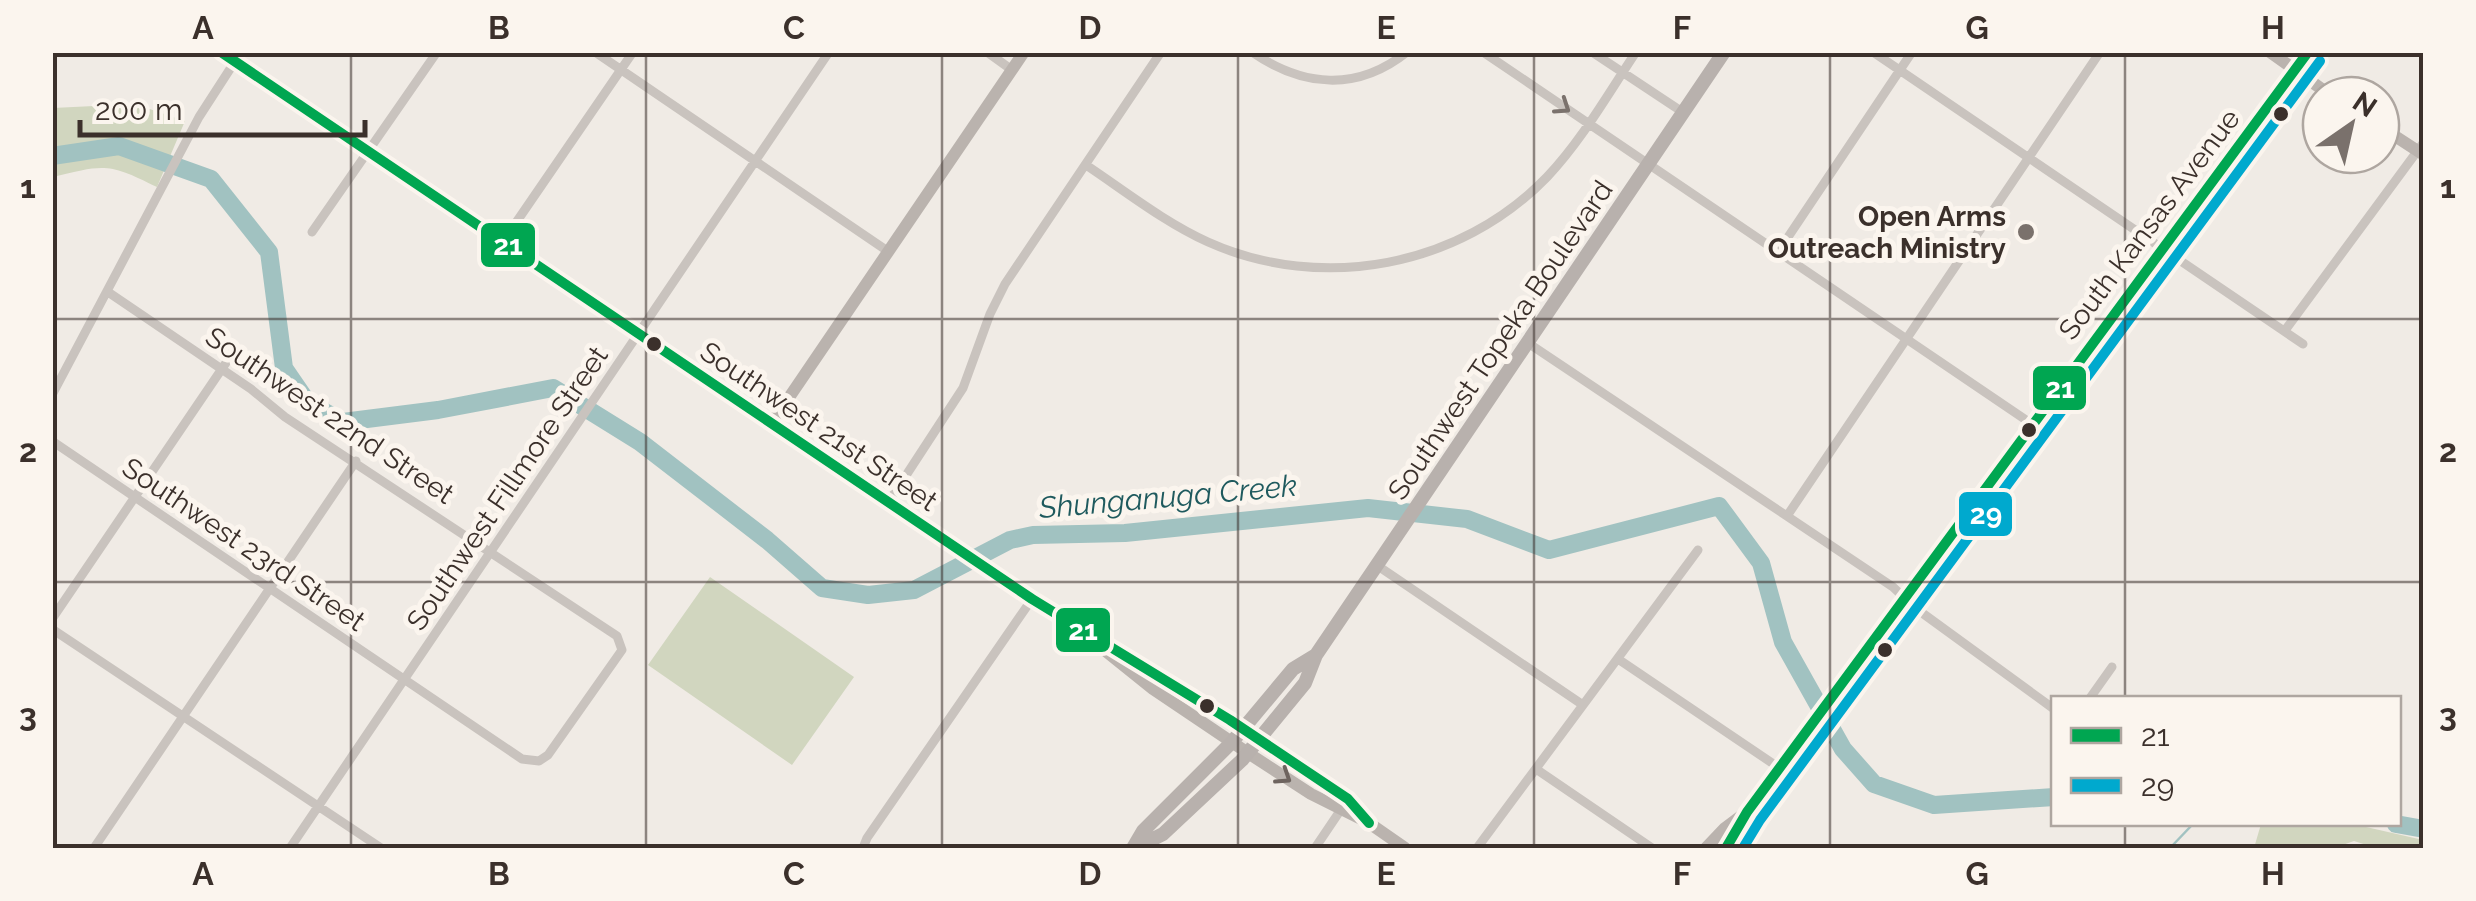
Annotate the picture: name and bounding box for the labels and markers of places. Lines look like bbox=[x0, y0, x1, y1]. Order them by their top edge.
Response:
unlabelled marker bbox=[2271, 104, 2291, 124]
place label: Open Arms Outreach Ministry bbox=[1768, 200, 2007, 265]
marker: Open Arms Outreach Ministry bbox=[2015, 221, 2037, 243]
unlabelled marker bbox=[644, 334, 664, 354]
unlabelled marker bbox=[2019, 420, 2039, 440]
unlabelled marker bbox=[1875, 640, 1895, 660]
unlabelled marker bbox=[1197, 696, 1217, 716]

